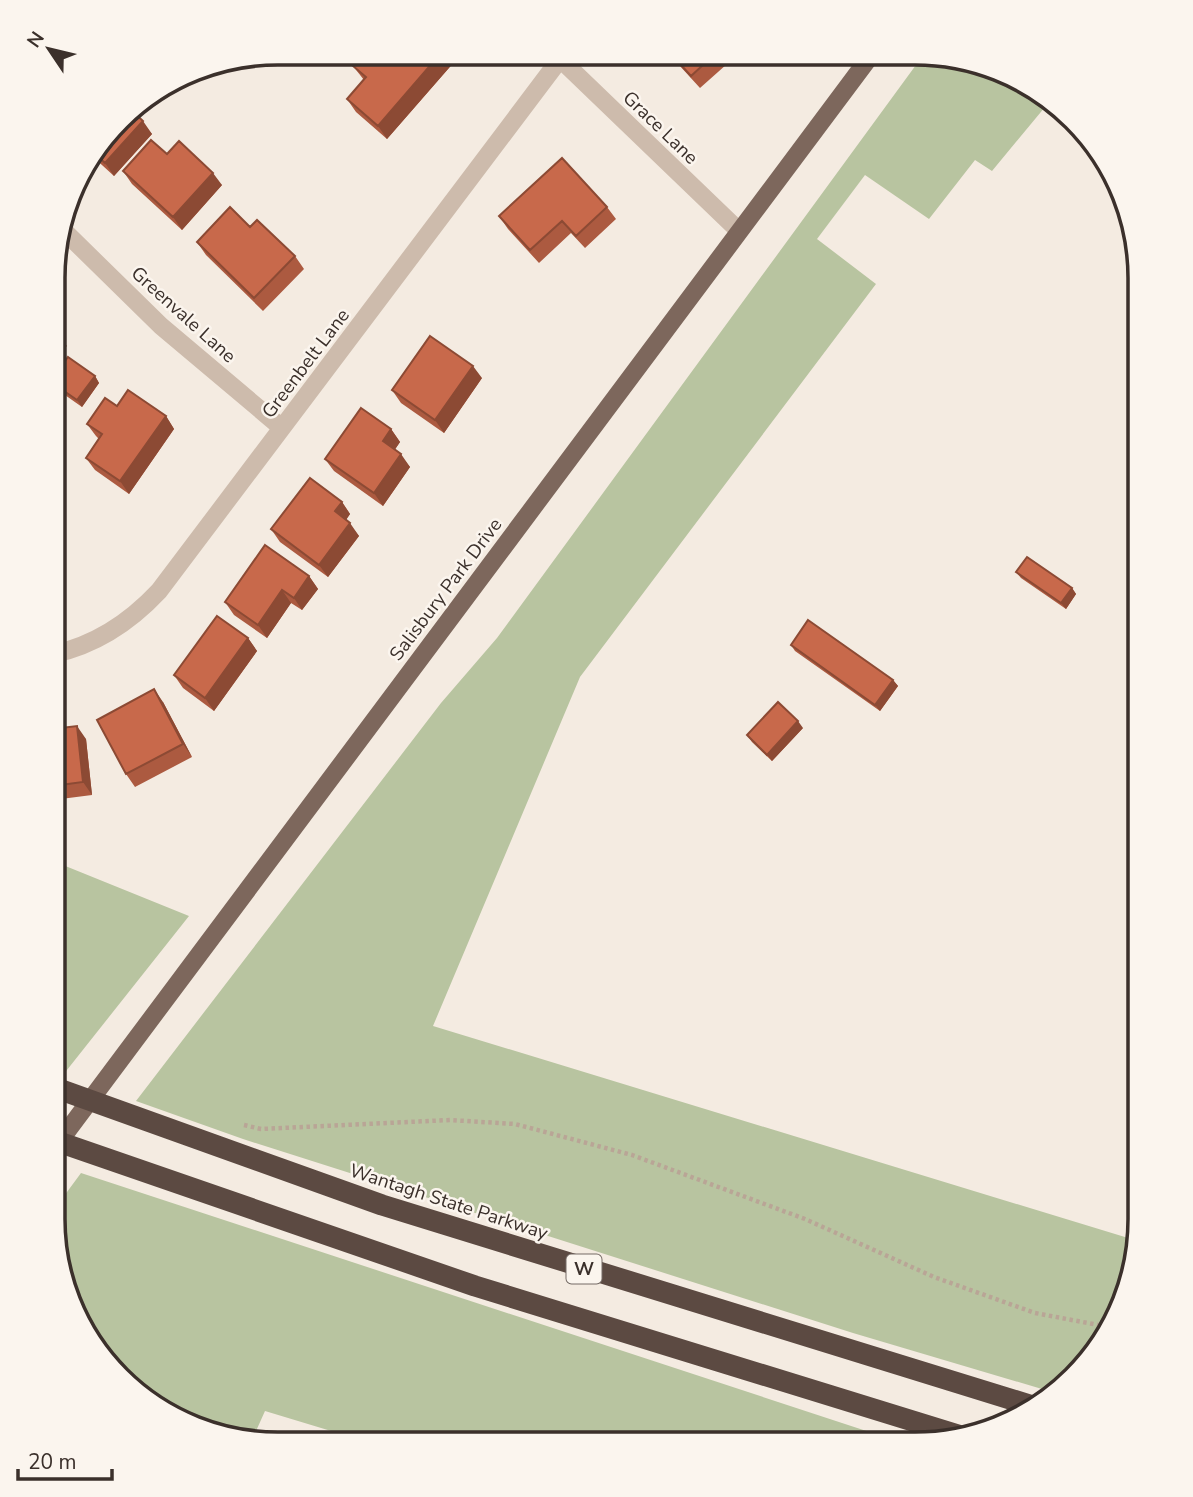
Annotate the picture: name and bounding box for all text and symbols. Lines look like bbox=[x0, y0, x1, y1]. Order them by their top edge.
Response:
north arrow bbox=[14, 14, 84, 84]
text: N bbox=[21, 27, 51, 53]
street label: Grace Lane bbox=[617, 85, 704, 170]
street label: Greenvale Lane bbox=[125, 261, 241, 369]
street label: Greenbelt Lane bbox=[256, 303, 356, 424]
street label: Salisbury Park Drive bbox=[383, 513, 508, 666]
street label: Wantagh State Parkway bbox=[346, 1158, 551, 1246]
road number: W bbox=[566, 1254, 602, 1284]
scale bar bbox=[18, 1438, 112, 1482]
text: 20 m bbox=[28, 1448, 77, 1476]

